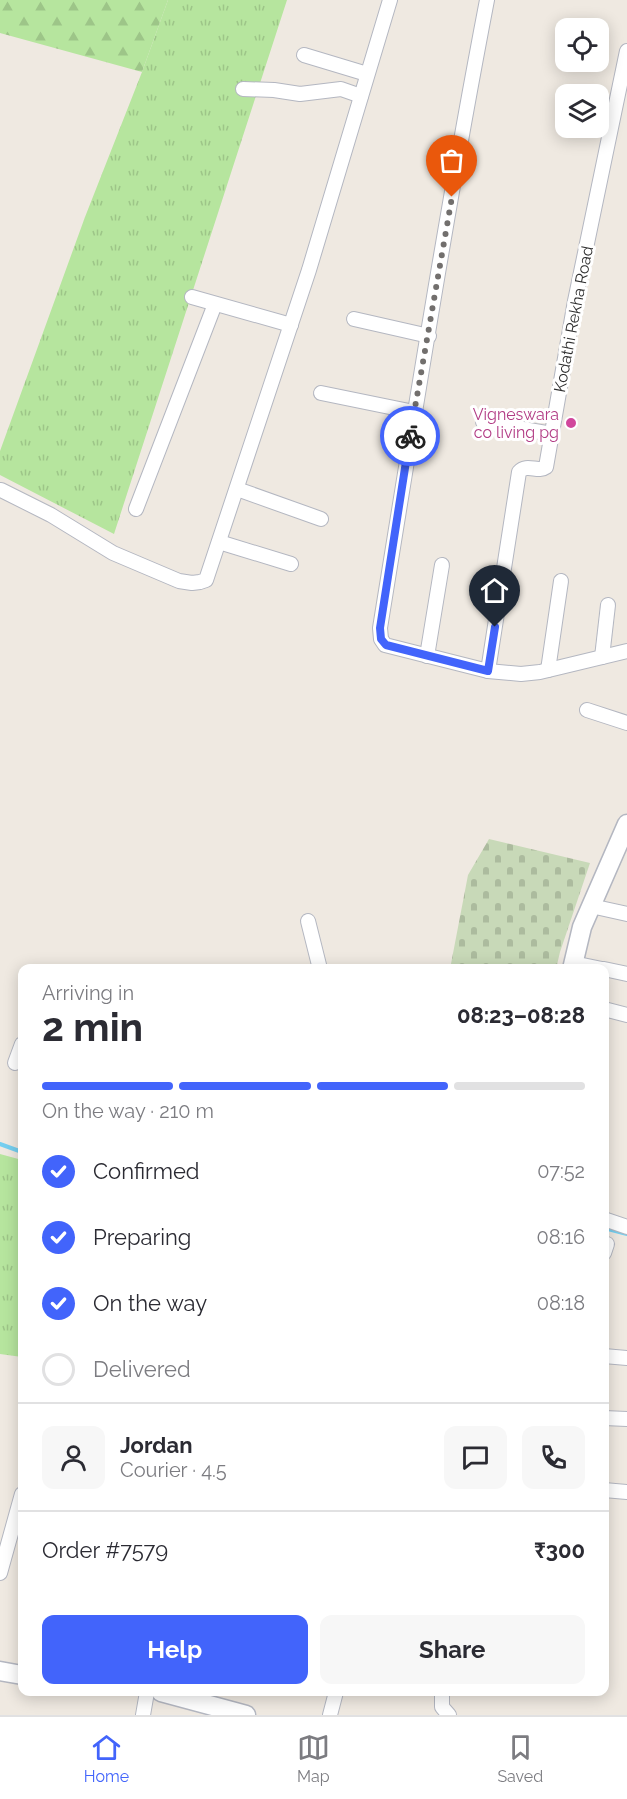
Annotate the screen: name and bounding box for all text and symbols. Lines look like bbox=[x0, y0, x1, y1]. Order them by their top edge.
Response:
map controls bbox=[555, 18, 609, 138]
button: locate bbox=[555, 18, 609, 72]
button: layers bbox=[555, 84, 609, 138]
pin bbox=[426, 135, 477, 197]
icon: bag bbox=[435, 144, 468, 177]
street label: Kodathi Rekha Road bbox=[550, 244, 597, 394]
place label: Vigneswara co living pg bbox=[473, 405, 559, 442]
courier bbox=[380, 406, 440, 466]
marker: Vigneswara co living pg bbox=[564, 416, 578, 430]
icon: bike bbox=[394, 420, 427, 453]
pin bbox=[469, 565, 520, 627]
icon: home bbox=[478, 574, 511, 607]
text: Arriving in bbox=[42, 981, 134, 1005]
text: 08:23–08:28 bbox=[457, 1002, 585, 1028]
text: 2 min bbox=[42, 1004, 143, 1050]
text: On the way · 210 m bbox=[42, 1099, 214, 1123]
icon: check bbox=[42, 1155, 75, 1188]
text: Confirmed bbox=[93, 1158, 200, 1184]
text: 07:52 bbox=[537, 1159, 585, 1183]
icon: check bbox=[42, 1221, 75, 1254]
text: Preparing bbox=[93, 1224, 191, 1250]
text: 08:16 bbox=[537, 1225, 585, 1249]
icon: check bbox=[42, 1287, 75, 1320]
text: On the way bbox=[93, 1290, 207, 1316]
text: 08:18 bbox=[537, 1291, 585, 1315]
text: Delivered bbox=[93, 1356, 191, 1382]
button: person bbox=[42, 1426, 105, 1489]
button: chat bbox=[444, 1426, 507, 1489]
button: phone bbox=[522, 1426, 585, 1489]
text: Jordan bbox=[120, 1432, 192, 1458]
text: Courier · 4.5 bbox=[120, 1458, 227, 1482]
text: Order #7579 bbox=[42, 1537, 168, 1563]
text: ₹300 bbox=[534, 1537, 585, 1563]
button: Help bbox=[42, 1615, 308, 1684]
button: Share bbox=[320, 1615, 585, 1684]
tab: Home bbox=[84, 1731, 129, 1786]
tab: Map bbox=[297, 1731, 330, 1786]
tab: Saved bbox=[497, 1731, 543, 1786]

